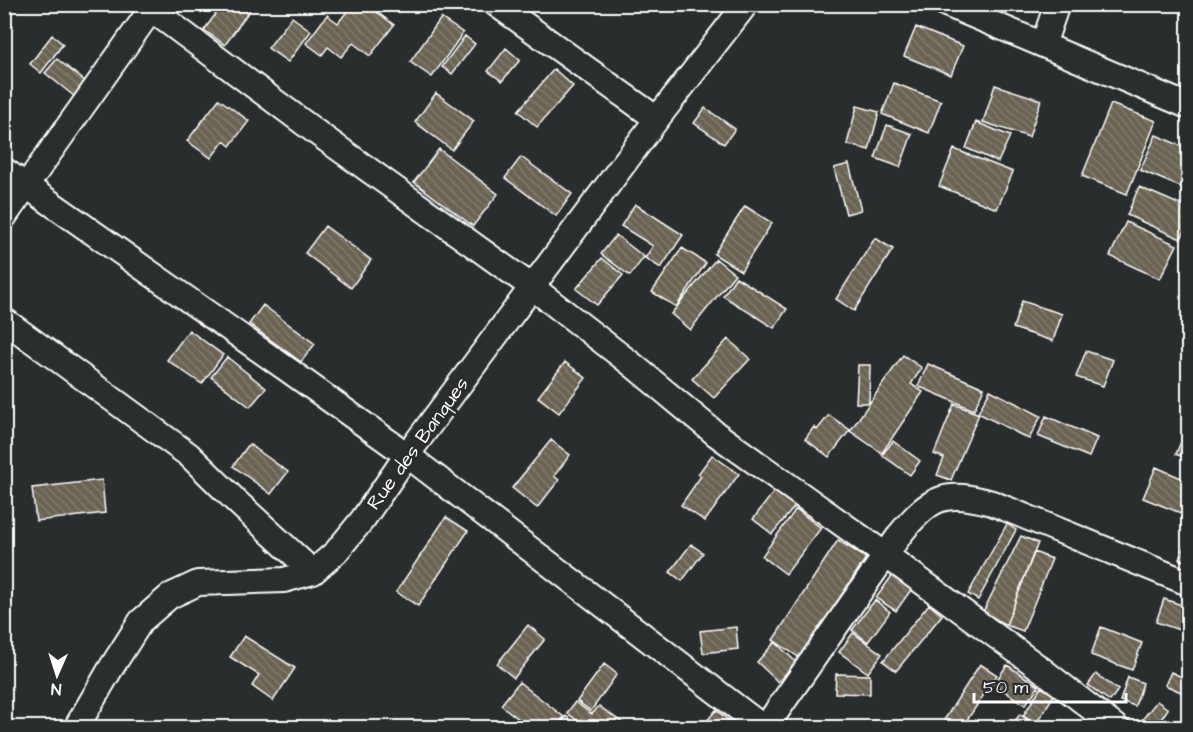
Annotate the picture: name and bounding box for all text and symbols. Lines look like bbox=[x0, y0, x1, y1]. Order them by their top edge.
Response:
street label: Rue des Banques bbox=[360, 371, 476, 516]
north arrow bbox=[27, 645, 87, 705]
scale bar bbox=[974, 666, 1126, 704]
text: 50 m bbox=[983, 675, 1028, 700]
text: N bbox=[51, 678, 62, 700]

